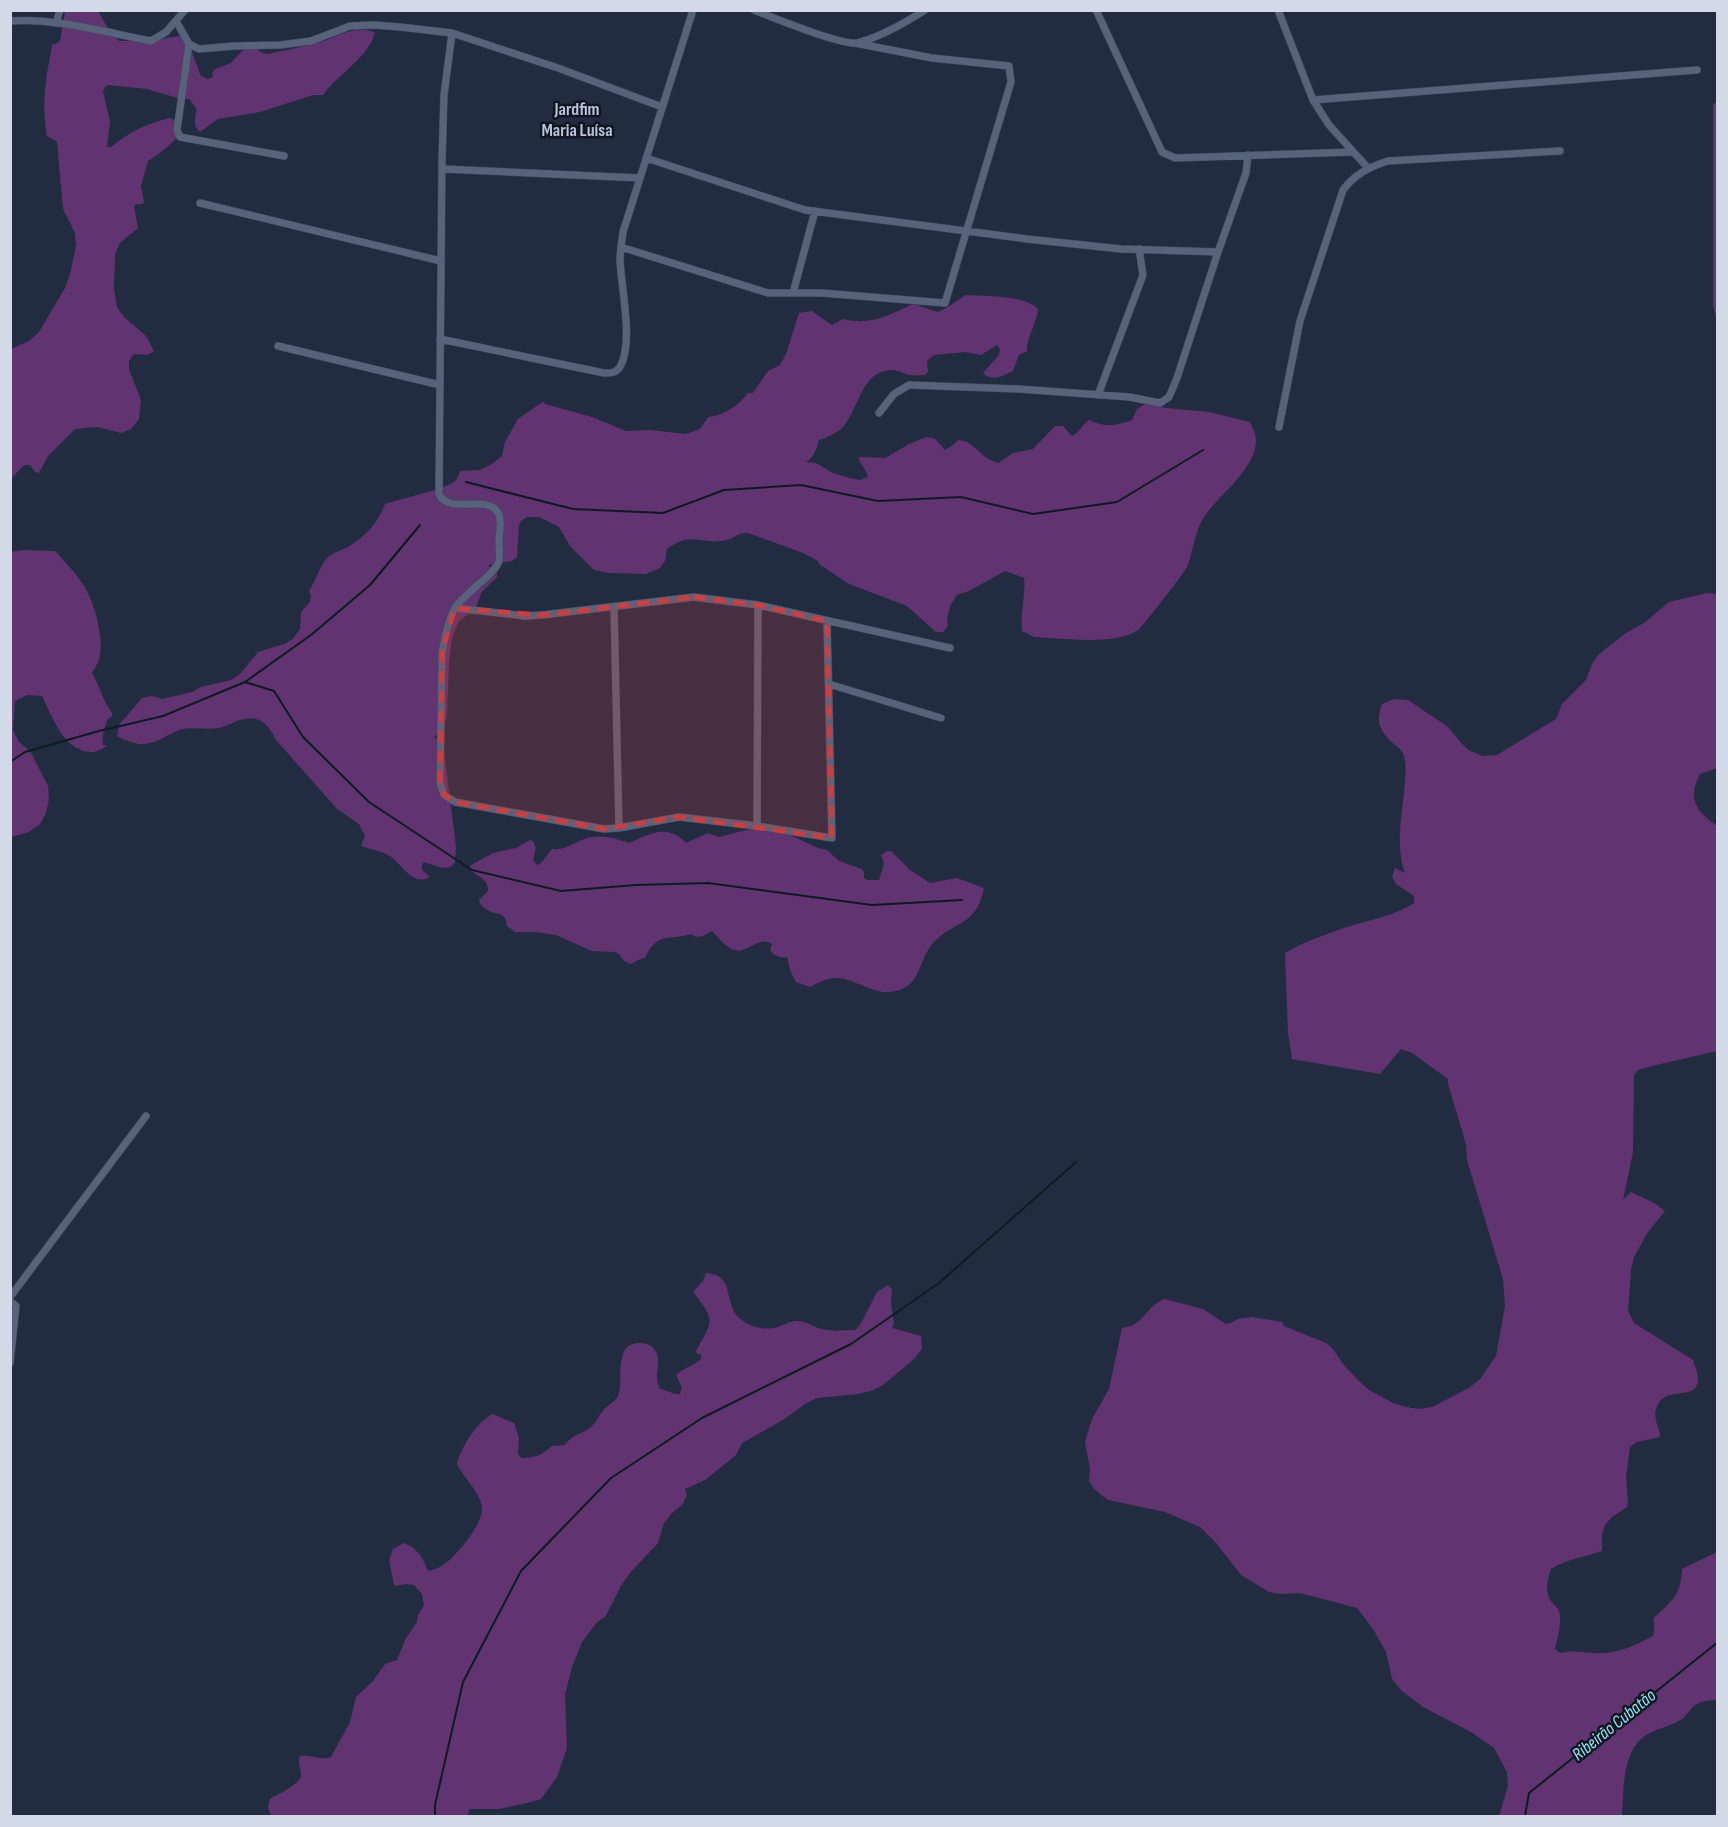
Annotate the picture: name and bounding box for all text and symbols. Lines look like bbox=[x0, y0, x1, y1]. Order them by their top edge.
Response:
district label: Jardfim Maria Luísa bbox=[541, 99, 613, 141]
water label: Ribeirão Cubatão bbox=[1568, 1684, 1661, 1765]

